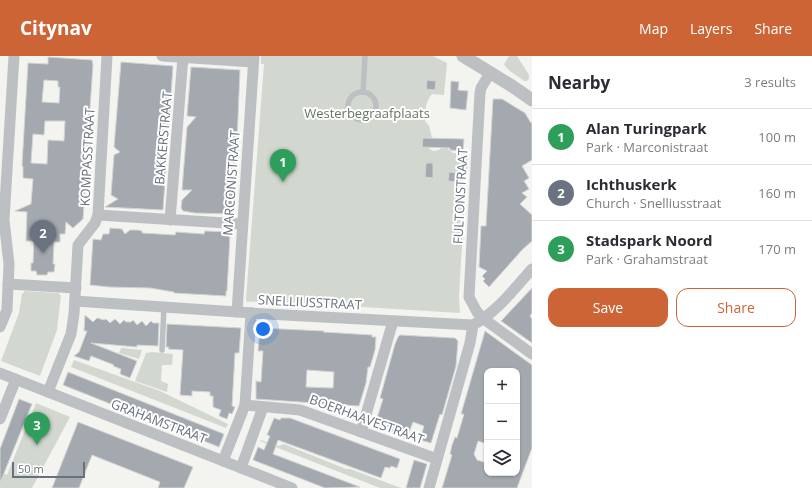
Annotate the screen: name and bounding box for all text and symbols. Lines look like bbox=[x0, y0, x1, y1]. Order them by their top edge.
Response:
text: Citynav bbox=[20, 15, 92, 41]
text: Map bbox=[639, 19, 668, 38]
text: Layers bbox=[690, 19, 732, 38]
text: Share bbox=[754, 19, 792, 38]
text: Nearby bbox=[548, 71, 610, 94]
text: 3 results bbox=[744, 73, 796, 91]
street label: BAKKERSTRAAT bbox=[150, 90, 176, 185]
park label: Westerbegraafplaats bbox=[304, 104, 430, 122]
street label: KOMPASSTRAAT bbox=[75, 106, 99, 207]
text: Alan Turingpark bbox=[586, 118, 707, 138]
text: 1 bbox=[557, 128, 565, 146]
text: 100 m bbox=[758, 128, 796, 146]
street label: MARCONISTRAAT bbox=[218, 129, 244, 236]
text: Park · Marconistraat bbox=[586, 138, 708, 156]
street label: FULTONSTRAAT bbox=[449, 147, 472, 244]
pin: 1 bbox=[270, 149, 296, 182]
text: Ichthuskerk bbox=[586, 174, 677, 194]
text: 2 bbox=[557, 184, 565, 202]
text: 160 m bbox=[758, 184, 796, 202]
text: Church · Snelliusstraat bbox=[586, 194, 721, 212]
pin: 2 bbox=[30, 220, 56, 253]
text: Stadspark Noord bbox=[586, 230, 712, 250]
text: 3 bbox=[557, 240, 565, 258]
text: 170 m bbox=[758, 240, 796, 258]
text: Park · Grahamstraat bbox=[586, 250, 708, 268]
button: Save bbox=[548, 288, 668, 327]
button: Share bbox=[676, 288, 796, 327]
street label: SNELLIUSSTRAAT bbox=[258, 290, 363, 314]
your location bbox=[253, 319, 273, 339]
map controls bbox=[484, 368, 520, 476]
button: + bbox=[484, 368, 520, 404]
street label: BOERHAAVESTRAAT bbox=[307, 390, 428, 448]
street label: GRAHAMSTRAAT bbox=[109, 394, 210, 448]
button: − bbox=[484, 404, 520, 440]
pin: 3 bbox=[24, 412, 50, 445]
button: layers bbox=[484, 440, 520, 476]
scale bar bbox=[12, 460, 85, 479]
text: 50 m bbox=[18, 461, 44, 476]

